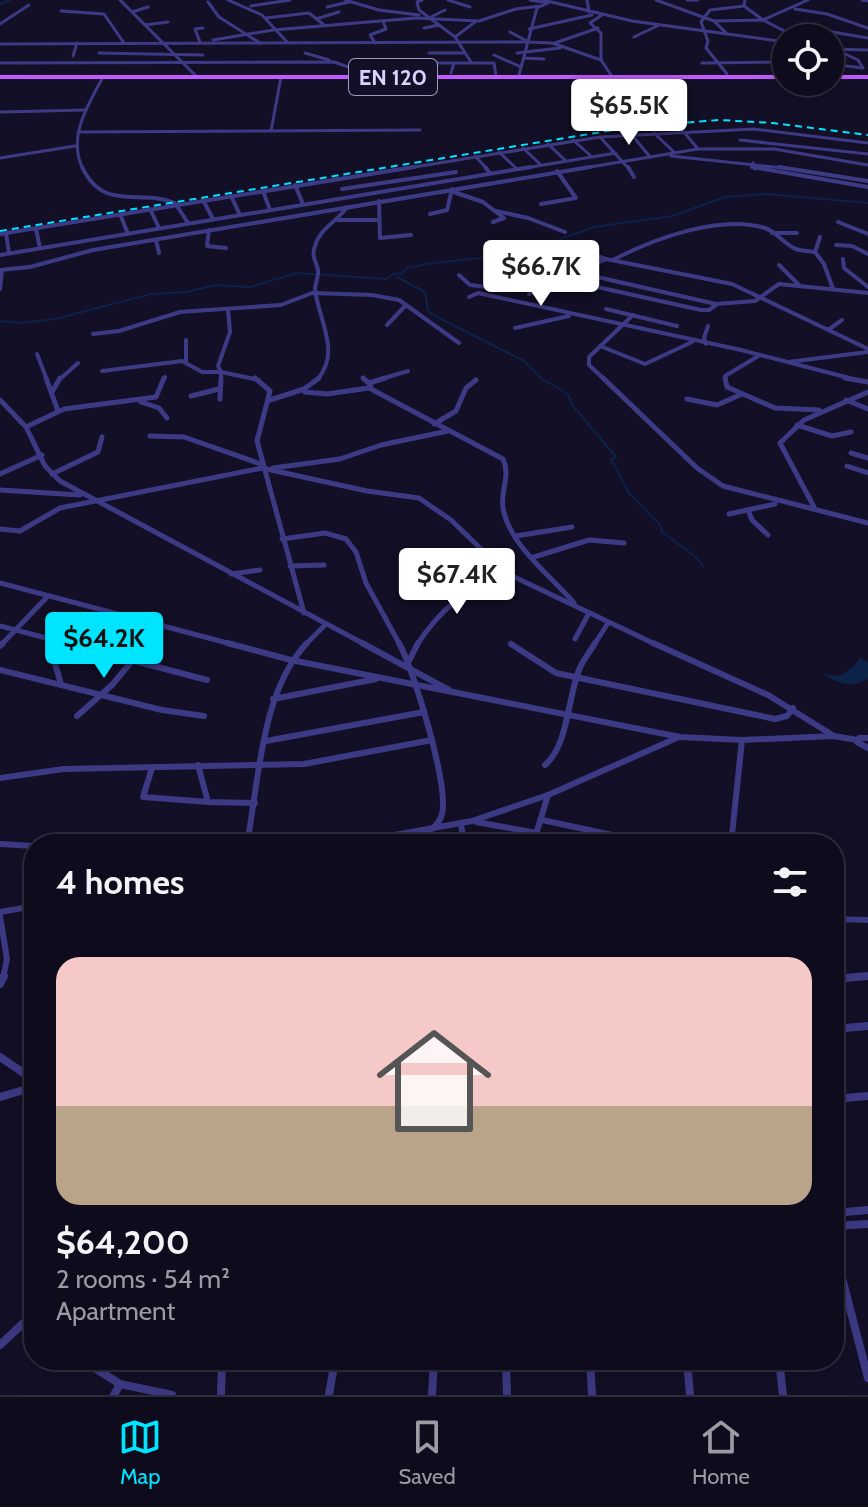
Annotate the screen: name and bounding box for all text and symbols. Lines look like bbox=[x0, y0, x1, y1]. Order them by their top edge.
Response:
map controls bbox=[772, 24, 844, 96]
button: locate bbox=[772, 24, 844, 96]
road number: EN 120 bbox=[349, 59, 437, 95]
pin: $65.5K bbox=[564, 79, 694, 147]
text: $65.5K bbox=[589, 89, 669, 121]
pin: $66.7K bbox=[476, 240, 606, 308]
text: $66.7K bbox=[501, 250, 581, 282]
pin: $67.4K bbox=[392, 548, 522, 616]
text: $67.4K bbox=[417, 558, 497, 590]
pin: $64.2K bbox=[39, 612, 169, 680]
text: $64.2K bbox=[63, 622, 145, 654]
icon: filters bbox=[768, 860, 812, 904]
text: 4 homes bbox=[56, 861, 184, 903]
icon: home bbox=[362, 1009, 506, 1153]
text: $64,200 bbox=[56, 1221, 190, 1263]
text: 2 rooms · 54 m² bbox=[56, 1263, 230, 1295]
text: Apartment bbox=[56, 1295, 175, 1327]
tab: Map bbox=[118, 1415, 162, 1490]
tab: Saved bbox=[398, 1415, 456, 1490]
tab: Home bbox=[692, 1415, 750, 1490]

